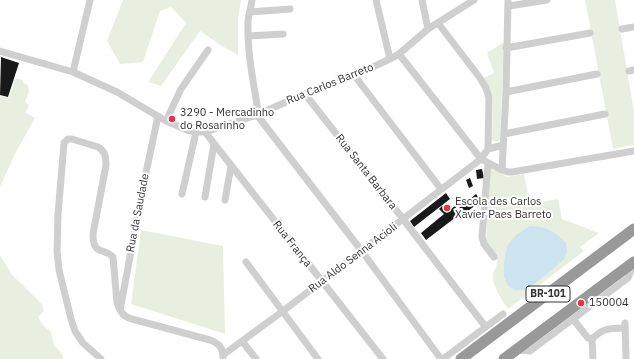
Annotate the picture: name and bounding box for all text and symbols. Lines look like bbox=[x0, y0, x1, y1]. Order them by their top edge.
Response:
street label: Rua Carlos Barreto bbox=[285, 61, 375, 107]
place label: 3290 - Mercadinho do Rosarinho bbox=[180, 106, 274, 132]
marker: 3290 - Mercadinho do Rosarinho bbox=[167, 114, 177, 124]
street label: Rua Santa Barbara bbox=[333, 132, 399, 212]
street label: Rua da Saudade bbox=[124, 173, 152, 253]
place label: Escola des Carlos Xavier Paes Barreto bbox=[455, 195, 552, 221]
marker: Escola des Carlos Xavier Paes Barreto bbox=[442, 203, 452, 213]
street label: Rua França bbox=[270, 218, 314, 270]
street label: Rua Aldo Senna Acioli bbox=[306, 220, 400, 296]
road number: BR-101 bbox=[526, 286, 570, 302]
place label: 150004 bbox=[589, 296, 629, 310]
marker: 150004 bbox=[576, 298, 586, 308]

